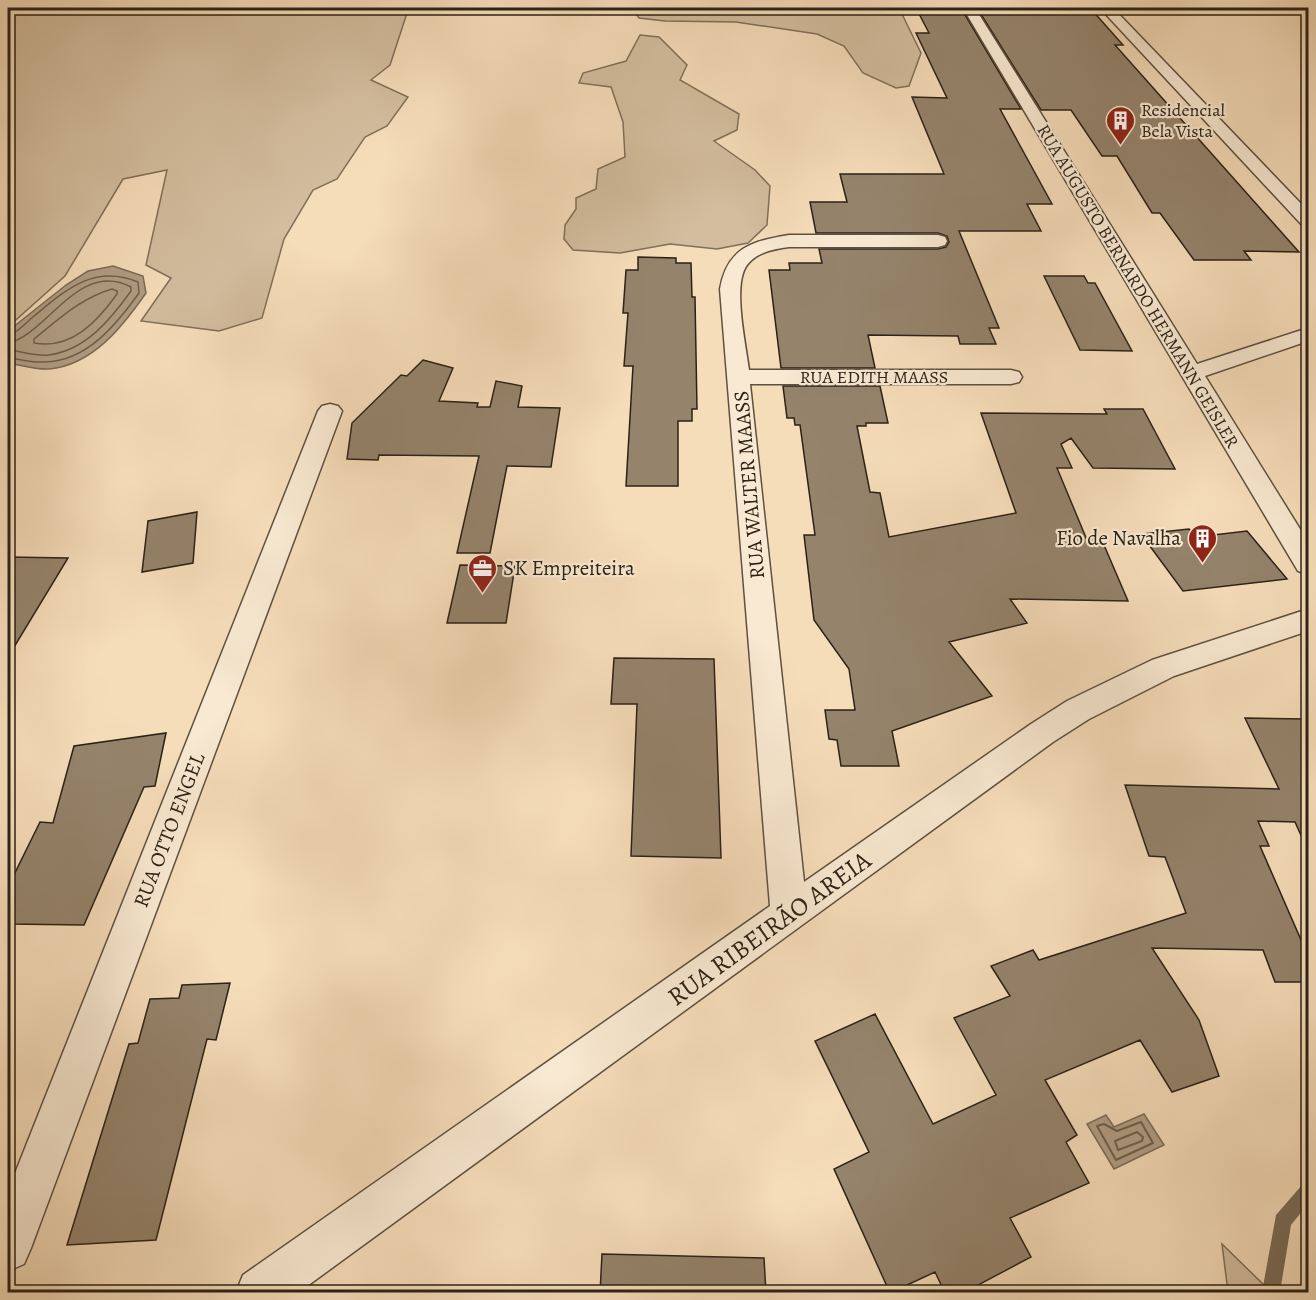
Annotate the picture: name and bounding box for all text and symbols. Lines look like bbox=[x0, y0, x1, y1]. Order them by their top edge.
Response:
place label: Residencial Bela Vista bbox=[1141, 98, 1226, 143]
building icon: Residencial Bela Vista bbox=[1104, 104, 1136, 146]
street label: RUA AUGUSTO BERNARDO HERMANN GEISLER bbox=[1031, 120, 1245, 452]
street label: RUA EDITH MAASS bbox=[800, 365, 948, 389]
street label: RUA WALTER MAASS bbox=[727, 390, 771, 580]
building icon: Fio de Navalha bbox=[1186, 522, 1218, 564]
place label: Fio de Navalha bbox=[1056, 524, 1181, 552]
office icon: SK Empreiteira bbox=[466, 552, 498, 594]
place label: SK Empreiteira bbox=[503, 554, 635, 582]
street label: RUA OTTO ENGEL bbox=[127, 748, 211, 911]
street label: RUA RIBEIRÃO AREIA bbox=[661, 842, 879, 1014]

